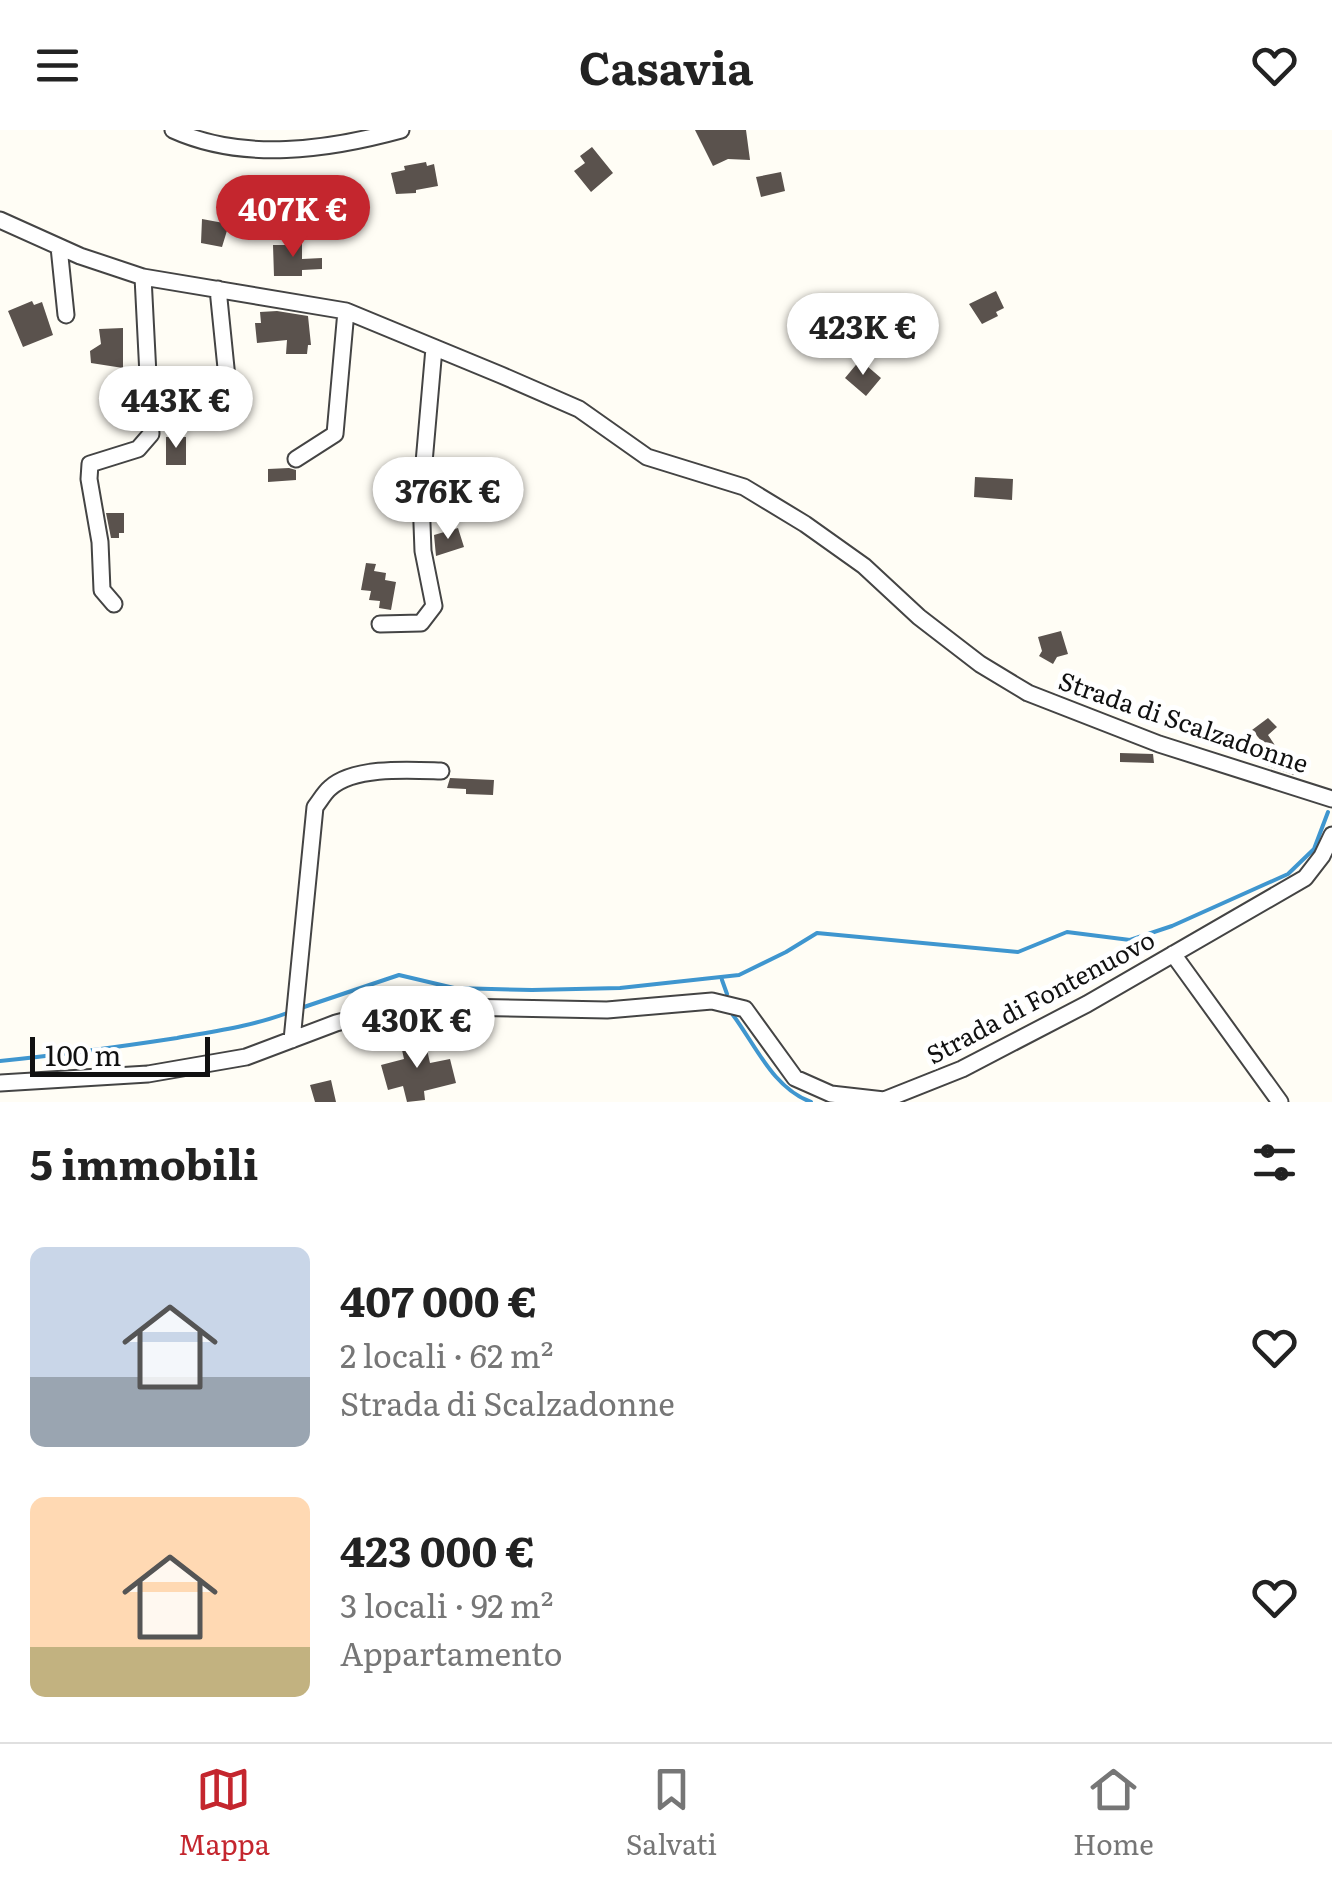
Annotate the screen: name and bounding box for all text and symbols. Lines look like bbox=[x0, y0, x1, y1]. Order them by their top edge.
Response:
text: Casavia bbox=[579, 32, 753, 99]
icon: menu bbox=[30, 38, 85, 93]
icon: heart bbox=[1247, 38, 1302, 93]
pin: 407K € bbox=[212, 175, 374, 260]
text: 407K € bbox=[238, 183, 348, 231]
pin: 423K € bbox=[782, 293, 944, 378]
text: 423K € bbox=[809, 301, 917, 349]
pin: 443K € bbox=[95, 366, 257, 451]
text: 443K € bbox=[121, 374, 231, 422]
pin: 376K € bbox=[367, 457, 529, 542]
text: 376K € bbox=[395, 465, 501, 513]
street label: Strada di Scalzadonne bbox=[1054, 661, 1314, 781]
street label: Strada di Fontenuovo bbox=[919, 920, 1161, 1072]
pin: 430K € bbox=[336, 986, 498, 1071]
text: 430K € bbox=[362, 994, 472, 1042]
scale bar bbox=[30, 1032, 210, 1076]
text: 100 m bbox=[45, 1033, 122, 1075]
text: 5 immobili bbox=[30, 1131, 258, 1193]
icon: filters bbox=[1247, 1135, 1302, 1190]
text: 407 000 € bbox=[340, 1268, 537, 1330]
icon: home bbox=[110, 1287, 230, 1407]
icon: heart bbox=[1247, 1320, 1302, 1375]
text: 2 locali · 62 m² bbox=[340, 1330, 553, 1378]
text: Strada di Scalzadonne bbox=[340, 1378, 675, 1426]
text: 423 000 € bbox=[340, 1518, 535, 1580]
icon: home bbox=[110, 1537, 230, 1657]
icon: heart bbox=[1247, 1570, 1302, 1625]
text: 3 locali · 92 m² bbox=[340, 1580, 554, 1628]
text: Appartamento bbox=[340, 1628, 563, 1676]
tab: Mappa bbox=[178, 1762, 270, 1864]
tab: Salvati bbox=[626, 1762, 717, 1864]
tab: Home bbox=[1073, 1762, 1154, 1864]

